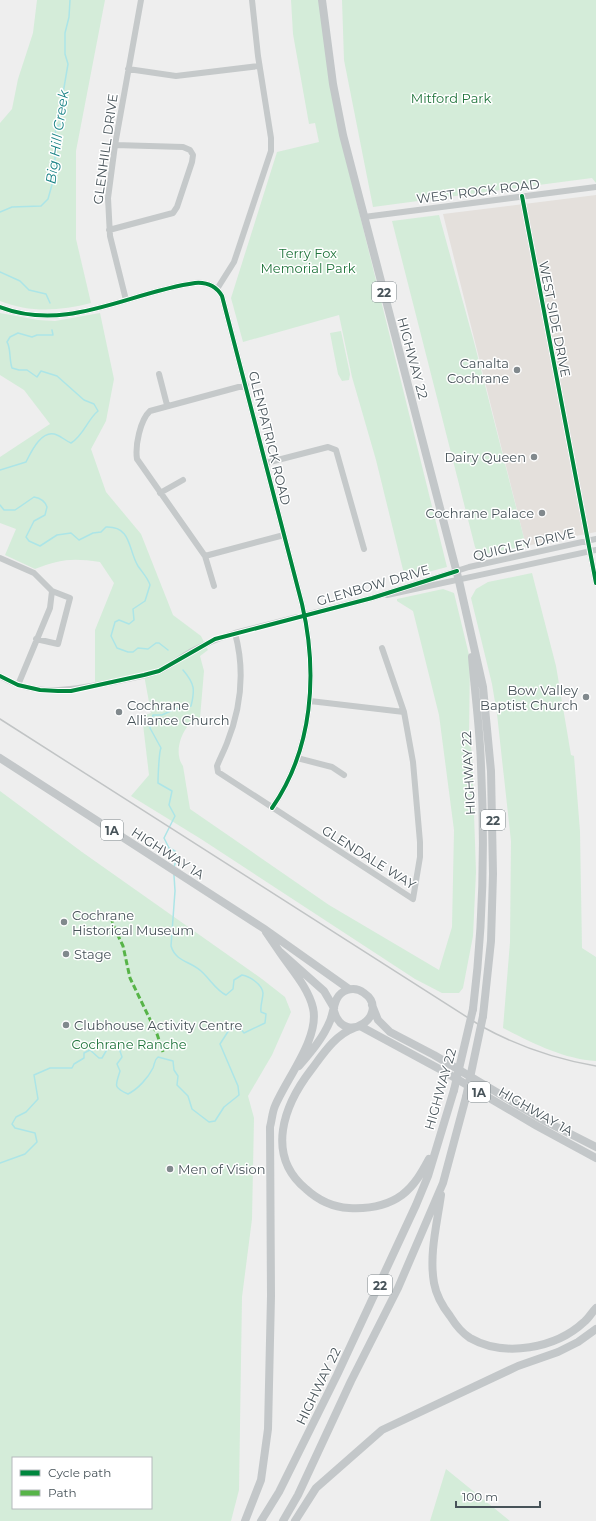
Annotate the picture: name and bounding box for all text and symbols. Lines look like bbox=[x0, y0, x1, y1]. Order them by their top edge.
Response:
water label: Big Hill Creek bbox=[41, 88, 73, 185]
park label: Mitford Park bbox=[411, 90, 491, 106]
street label: GLENHILL DRIVE bbox=[89, 93, 121, 205]
street label: WEST ROCK ROAD bbox=[415, 175, 541, 207]
park label: Terry Fox Memorial Park bbox=[260, 245, 356, 276]
street label: WEST SIDE DRIVE bbox=[536, 260, 574, 378]
road number: 22 bbox=[372, 282, 396, 302]
street label: HIGHWAY 22 bbox=[394, 315, 432, 401]
place label: Canalta Cochrane bbox=[447, 355, 509, 386]
marker: Canalta Cochrane bbox=[512, 365, 522, 375]
street label: GLENPATRICK ROAD bbox=[246, 369, 294, 507]
place label: Dairy Queen bbox=[444, 449, 526, 465]
marker: Dairy Queen bbox=[529, 452, 539, 462]
place label: Cochrane Palace bbox=[425, 505, 534, 521]
marker: Cochrane Palace bbox=[537, 508, 547, 518]
street label: QUIGLEY DRIVE bbox=[471, 524, 577, 564]
street label: GLENBOW DRIVE bbox=[315, 561, 431, 609]
place label: Bow Valley Baptist Church bbox=[480, 682, 579, 713]
marker: Bow Valley Baptist Church bbox=[581, 692, 591, 702]
place label: Cochrane Alliance Church bbox=[127, 697, 230, 728]
marker: Cochrane Alliance Church bbox=[114, 707, 124, 717]
street label: HIGHWAY 22 bbox=[458, 731, 478, 815]
road number: 22 bbox=[481, 810, 505, 830]
road number: 1A bbox=[101, 820, 123, 840]
street label: GLENDALE WAY bbox=[319, 822, 419, 893]
street label: HIGHWAY 1A bbox=[129, 824, 208, 883]
place label: Cochrane Historical Museum bbox=[72, 907, 194, 938]
marker: Cochrane Historical Museum bbox=[59, 917, 69, 927]
place label: Stage bbox=[74, 946, 112, 962]
marker: Stage bbox=[61, 949, 71, 959]
place label: Clubhouse Activity Centre bbox=[74, 1017, 243, 1033]
marker: Clubhouse Activity Centre bbox=[61, 1020, 71, 1030]
park label: Cochrane Ranche bbox=[71, 1036, 187, 1052]
street label: HIGHWAY 22 bbox=[421, 1046, 459, 1132]
road number: 1A bbox=[468, 1082, 490, 1102]
street label: HIGHWAY 1A bbox=[496, 1083, 577, 1139]
place label: Men of Vision bbox=[178, 1161, 266, 1177]
marker: Men of Vision bbox=[165, 1164, 175, 1174]
road number: 22 bbox=[368, 1275, 392, 1295]
street label: HIGHWAY 22 bbox=[292, 1345, 344, 1427]
legend bbox=[12, 1457, 152, 1509]
text: Cycle path bbox=[48, 1465, 111, 1480]
scale bar bbox=[456, 1483, 540, 1509]
text: Path bbox=[48, 1485, 77, 1500]
text: 100 m bbox=[462, 1489, 498, 1504]

